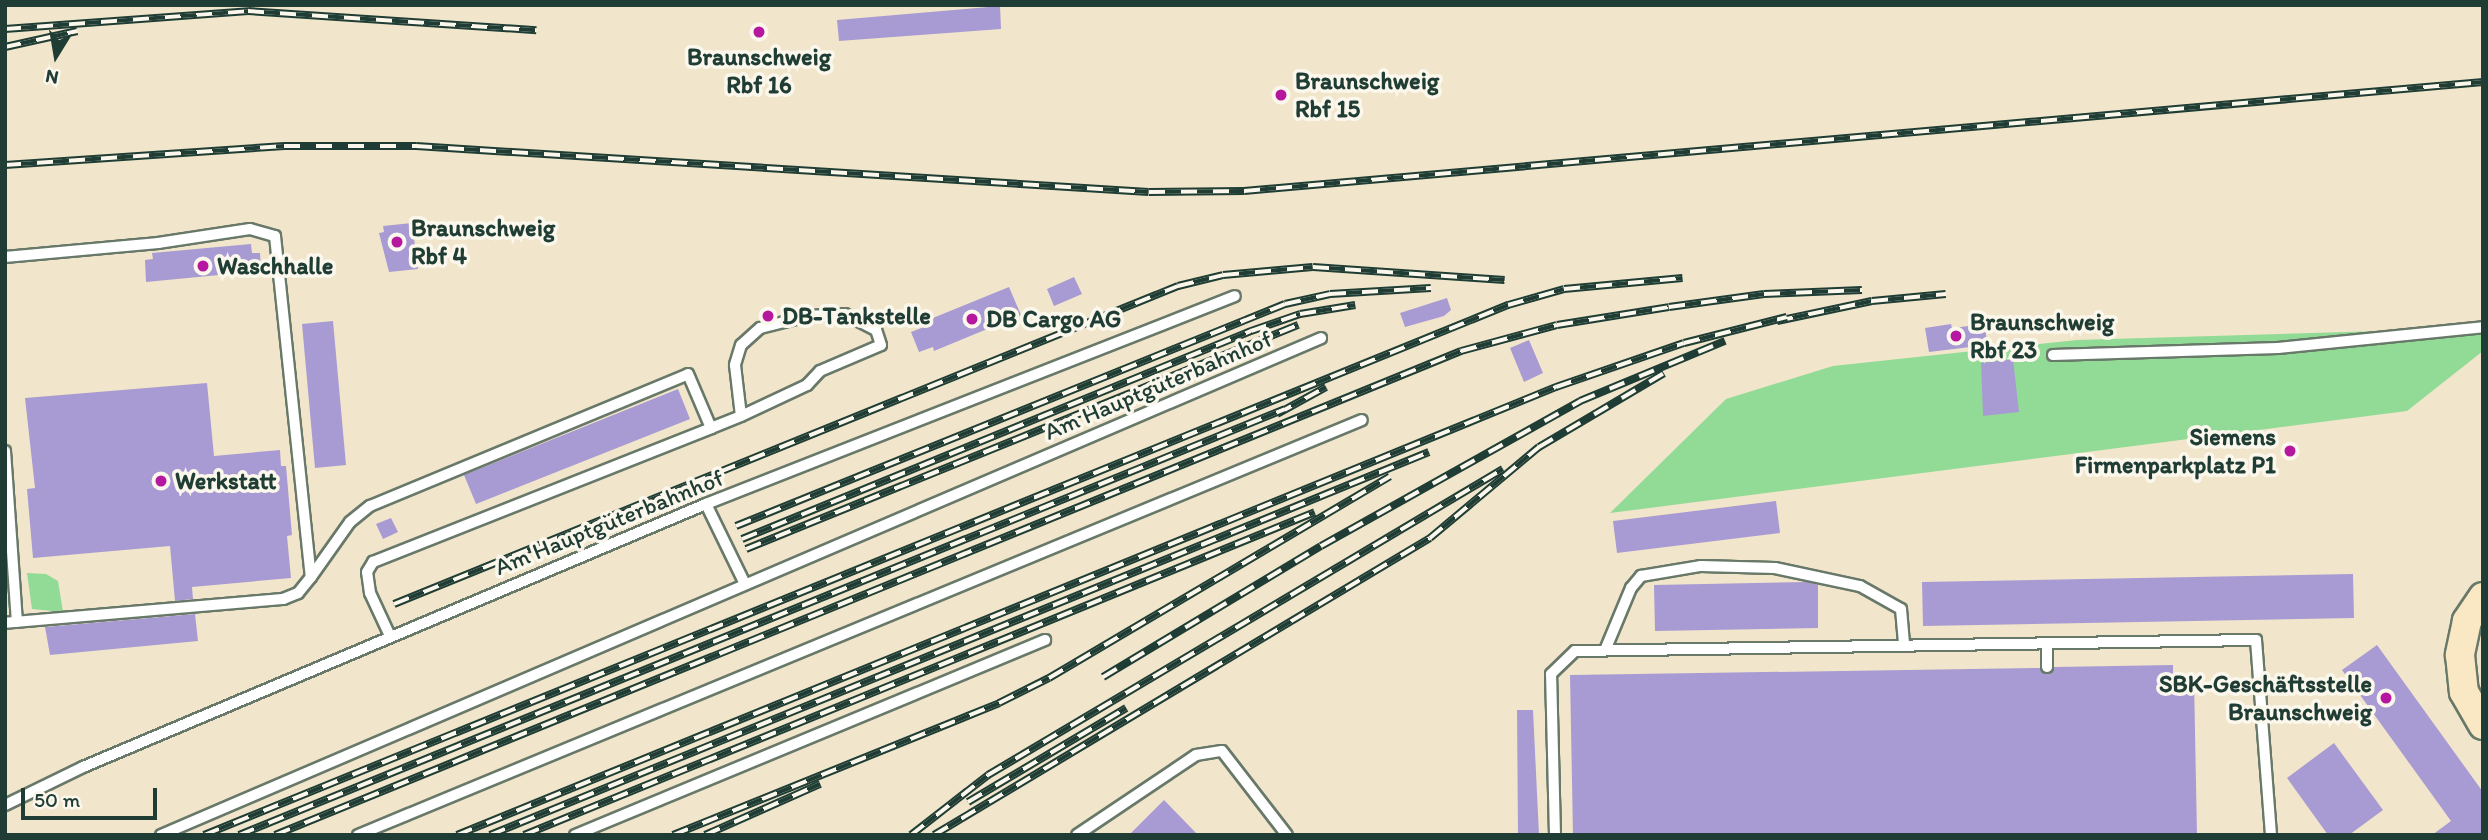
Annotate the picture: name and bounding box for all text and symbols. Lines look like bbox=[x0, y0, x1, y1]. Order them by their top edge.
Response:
north arrow bbox=[21, 21, 91, 91]
marker: Braunschweig Rbf 16 bbox=[751, 24, 767, 40]
place label: Braunschweig Rbf 16 bbox=[687, 43, 831, 99]
text: N bbox=[43, 65, 60, 90]
place label: Braunschweig Rbf 15 bbox=[1295, 67, 1439, 123]
marker: Braunschweig Rbf 15 bbox=[1273, 87, 1289, 103]
place label: Braunschweig Rbf 4 bbox=[411, 214, 555, 270]
marker: Braunschweig Rbf 4 bbox=[389, 234, 405, 250]
place label: Waschhalle bbox=[217, 252, 333, 280]
marker: Waschhalle bbox=[195, 258, 211, 274]
place label: DB-Tankstelle bbox=[782, 302, 931, 330]
place label: DB Cargo AG bbox=[986, 305, 1121, 333]
marker: DB-Tankstelle bbox=[760, 308, 776, 324]
place label: Braunschweig Rbf 23 bbox=[1970, 308, 2114, 364]
marker: DB Cargo AG bbox=[964, 311, 980, 327]
street label: Am Hauptgüterbahnhof bbox=[1040, 324, 1276, 446]
marker: Braunschweig Rbf 23 bbox=[1948, 328, 1964, 344]
place label: Siemens Firmenparkplatz P1 bbox=[2075, 423, 2276, 479]
marker: Siemens Firmenparkplatz P1 bbox=[2282, 443, 2298, 459]
street label: Am Hauptgüterbahnhof bbox=[490, 463, 728, 581]
place label: Werkstatt bbox=[175, 467, 277, 495]
marker: Werkstatt bbox=[153, 473, 169, 489]
place label: SBK-Geschäftsstelle Braunschweig bbox=[2159, 670, 2372, 726]
marker: SBK-Geschäftsstelle Braunschweig bbox=[2378, 690, 2394, 706]
scale bar bbox=[24, 774, 161, 818]
text: 50 m bbox=[34, 787, 80, 812]

